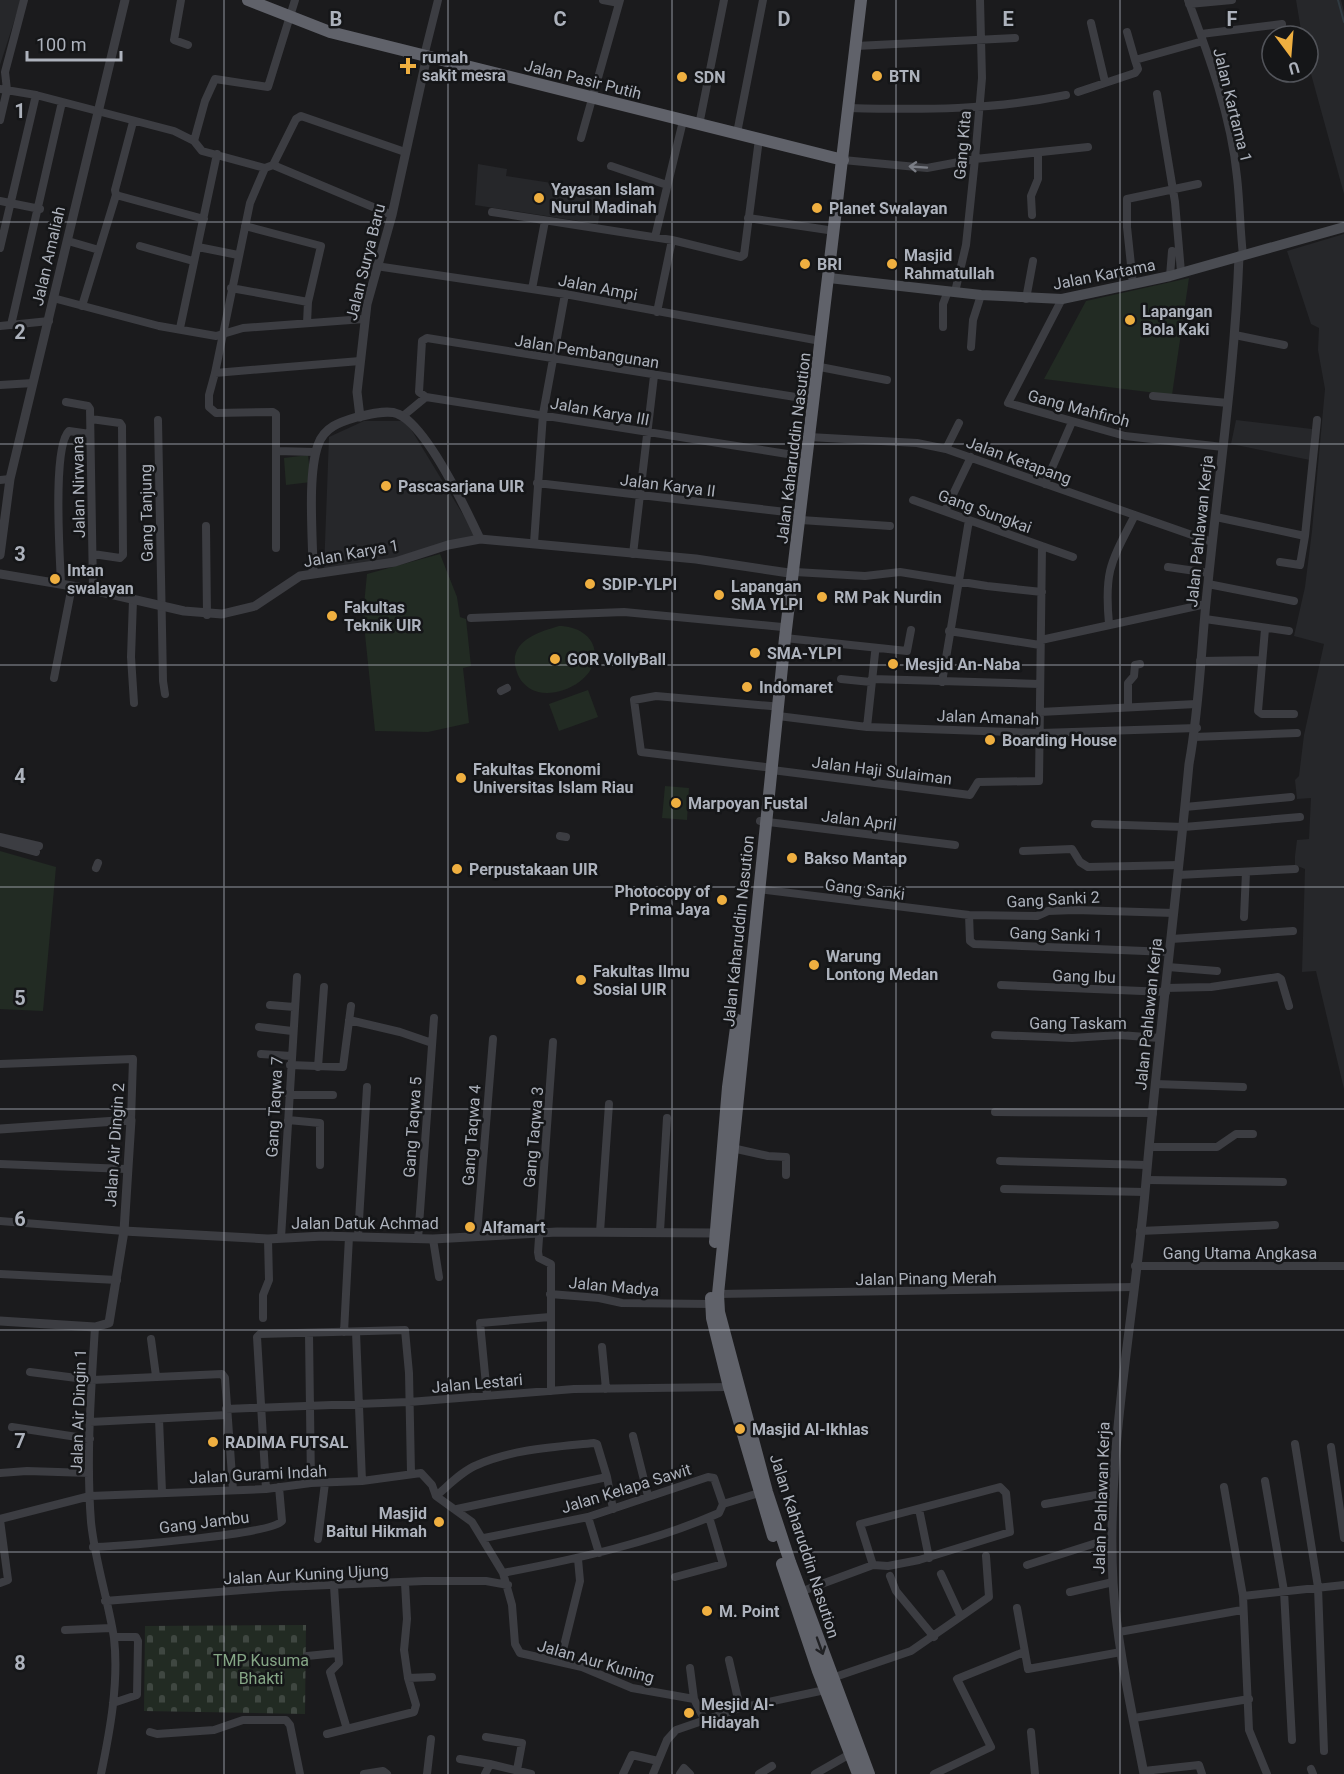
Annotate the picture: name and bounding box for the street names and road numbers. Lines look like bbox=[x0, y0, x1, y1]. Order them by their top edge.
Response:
street label: Jalan Kartama 1 bbox=[1209, 46, 1256, 164]
street label: Jalan Pasir Putih bbox=[522, 56, 643, 103]
street label: Gang Kita bbox=[950, 110, 975, 180]
street label: Jalan Surya Baru bbox=[342, 202, 389, 323]
street label: Jalan Amaliah bbox=[28, 205, 69, 308]
street label: Jalan Kartama bbox=[1051, 255, 1157, 294]
street label: Jalan Ampi bbox=[557, 271, 639, 304]
street label: Jalan Pembangunan bbox=[513, 331, 661, 372]
street label: Jalan Kaharuddin Nasution bbox=[772, 351, 815, 545]
street label: Gang Mahfiroh bbox=[1026, 386, 1132, 431]
street label: Jalan Karya III bbox=[549, 393, 651, 430]
street label: Jalan Ketapang bbox=[964, 433, 1074, 488]
street label: Jalan Nirwana bbox=[68, 436, 89, 538]
street label: Jalan Pahlawan Kerja bbox=[1182, 454, 1217, 608]
street label: Gang Tanjung bbox=[136, 464, 157, 562]
street label: Jalan Karya II bbox=[619, 470, 717, 501]
street label: Gang Sungkai bbox=[935, 486, 1034, 537]
street label: Jalan Karya 1 bbox=[302, 536, 400, 571]
street label: Jalan Amanah bbox=[936, 706, 1040, 729]
street label: Jalan Haji Sulaiman bbox=[811, 752, 953, 789]
street label: Jalan April bbox=[820, 806, 898, 835]
street label: Jalan Kaharuddin Nasution bbox=[719, 834, 758, 1028]
street label: Gang Sanki bbox=[824, 875, 906, 904]
street label: Gang Sanki 2 bbox=[1006, 888, 1100, 911]
street label: Gang Sanki 1 bbox=[1009, 923, 1103, 946]
street label: Jalan Pahlawan Kerja bbox=[1131, 937, 1166, 1091]
street label: Gang Ibu bbox=[1052, 966, 1116, 987]
street label: Gang Taskam bbox=[1029, 1014, 1127, 1033]
street label: Gang Taqwa 7 bbox=[262, 1056, 287, 1158]
street label: Gang Taqwa 5 bbox=[399, 1076, 426, 1178]
street label: Jalan Air Dingin 2 bbox=[101, 1082, 128, 1208]
street label: Gang Taqwa 4 bbox=[458, 1084, 485, 1186]
street label: Gang Taqwa 3 bbox=[520, 1086, 547, 1188]
street label: Jalan Datuk Achmad bbox=[291, 1214, 439, 1233]
street label: Gang Utama Angkasa bbox=[1163, 1244, 1317, 1263]
street label: Jalan Pinang Merah bbox=[855, 1268, 997, 1289]
street label: Jalan Madya bbox=[568, 1273, 660, 1300]
street label: Jalan Air Dingin 1 bbox=[67, 1348, 90, 1474]
street label: Jalan Lestari bbox=[431, 1370, 523, 1397]
street label: Jalan Pahlawan Kerja bbox=[1089, 1421, 1114, 1575]
street label: Jalan Kaharuddin Nasution bbox=[766, 1452, 843, 1641]
street label: Jalan Kelapa Sawit bbox=[559, 1460, 693, 1517]
street label: Jalan Gurami Indah bbox=[189, 1461, 327, 1488]
street label: Gang Jambu bbox=[158, 1508, 250, 1537]
street label: Jalan Aur Kuning Ujung bbox=[223, 1561, 389, 1588]
street label: Jalan Aur Kuning bbox=[535, 1636, 657, 1687]

